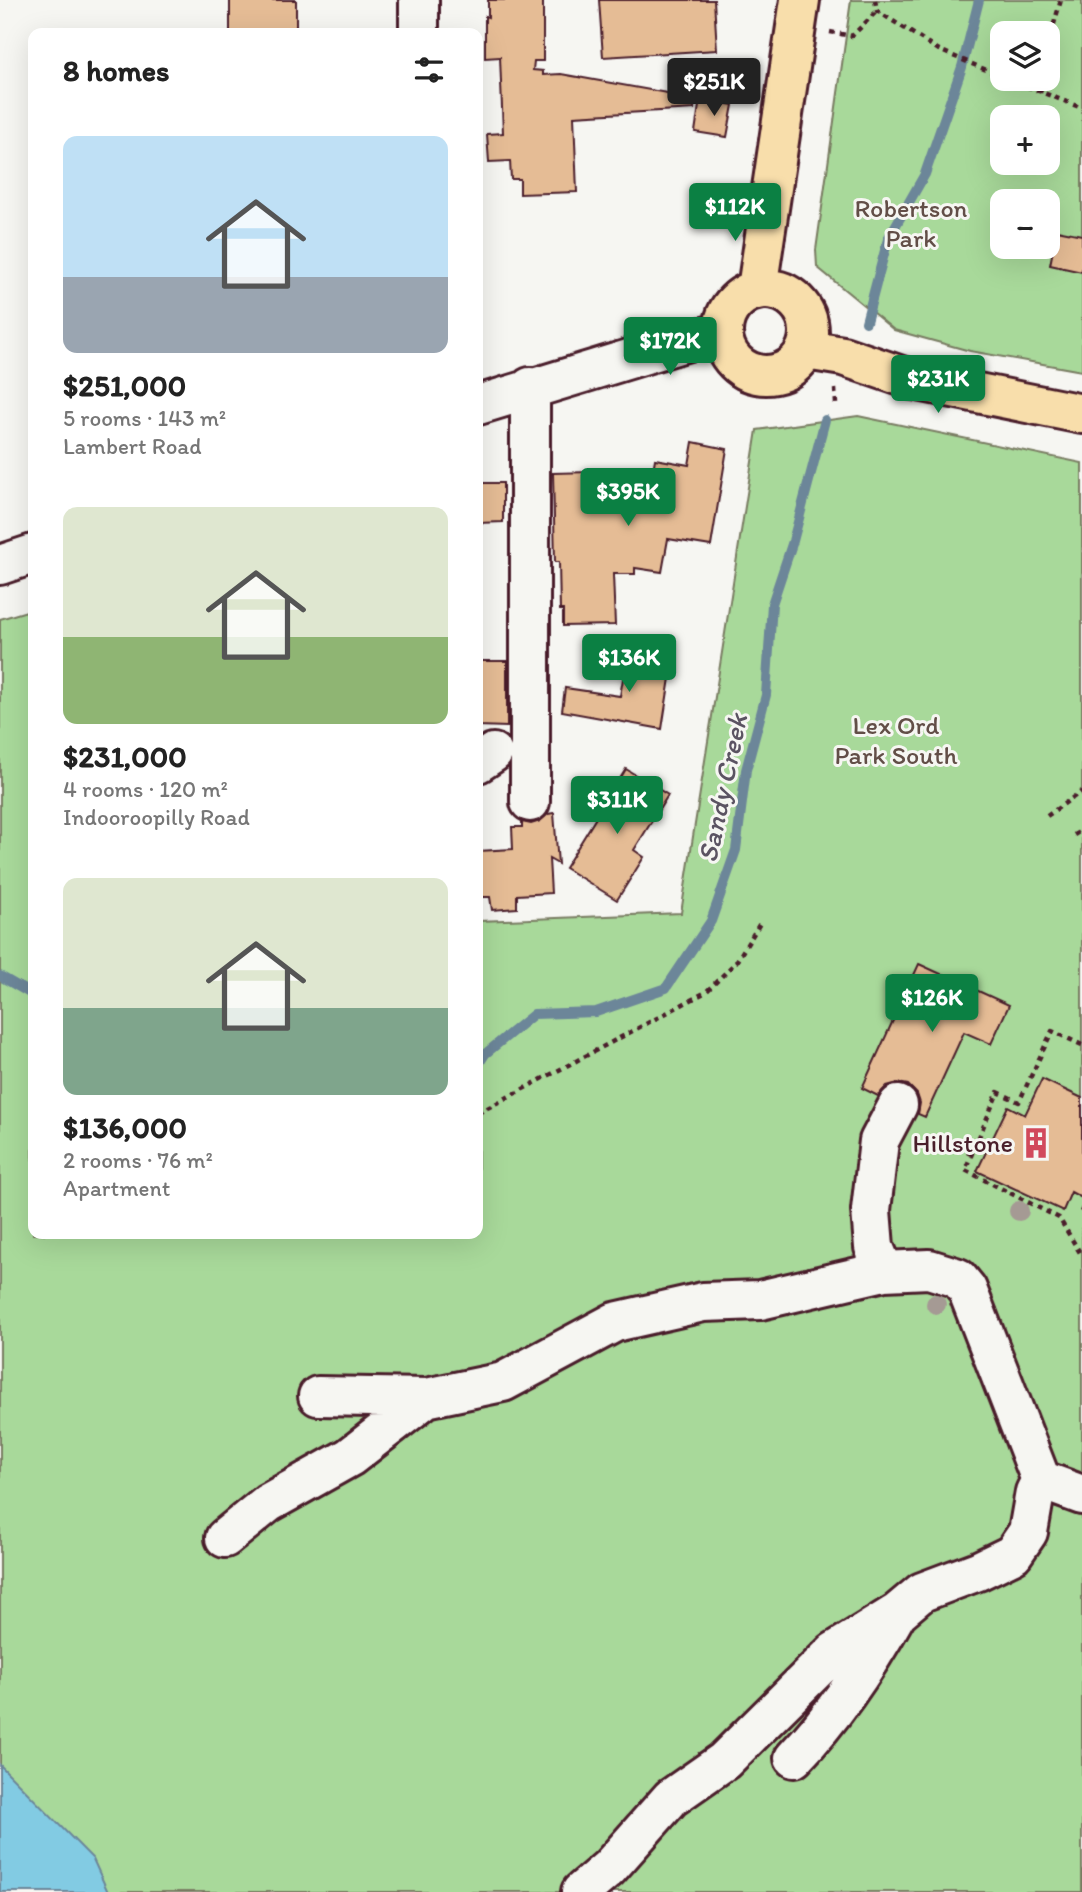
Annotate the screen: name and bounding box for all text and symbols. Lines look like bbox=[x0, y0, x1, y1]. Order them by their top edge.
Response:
map controls bbox=[990, 21, 1060, 259]
button: layers bbox=[990, 21, 1060, 91]
icon: filters bbox=[410, 51, 448, 89]
text: 8 homes bbox=[63, 52, 170, 89]
pin: $251K bbox=[665, 58, 763, 118]
text: $251K bbox=[683, 67, 745, 95]
button: + bbox=[990, 105, 1060, 175]
icon: home bbox=[193, 181, 319, 307]
pin: $112K bbox=[686, 184, 784, 243]
button: − bbox=[990, 189, 1060, 259]
text: $112K bbox=[705, 192, 765, 220]
park label: Robertson Park bbox=[855, 192, 968, 254]
pin: $172K bbox=[621, 318, 719, 377]
text: $172K bbox=[640, 326, 700, 354]
pin: $231K bbox=[889, 356, 987, 415]
text: $231K bbox=[907, 364, 969, 392]
text: $251,000 bbox=[63, 367, 186, 404]
text: 5 rooms · 143 m² bbox=[63, 404, 226, 432]
text: Lambert Road bbox=[63, 432, 202, 460]
pin: $395K bbox=[579, 468, 677, 528]
text: $395K bbox=[597, 477, 660, 505]
icon: home bbox=[193, 552, 319, 678]
pin: $136K bbox=[580, 634, 678, 694]
text: $136K bbox=[598, 643, 660, 671]
water label: Sandy Creek bbox=[690, 709, 755, 865]
park label: Lex Ord Park South bbox=[834, 709, 958, 771]
text: $231,000 bbox=[63, 738, 187, 775]
text: 4 rooms · 120 m² bbox=[63, 775, 228, 803]
pin: $311K bbox=[568, 776, 666, 836]
text: $311K bbox=[587, 785, 647, 813]
text: Indooroopilly Road bbox=[63, 803, 250, 831]
icon: home bbox=[193, 923, 319, 1049]
pin: $126K bbox=[883, 974, 981, 1034]
text: $126K bbox=[901, 983, 963, 1011]
text: $136,000 bbox=[63, 1109, 187, 1146]
building icon: Hillstone bbox=[1019, 1126, 1053, 1160]
place label: Hillstone bbox=[913, 1127, 1013, 1159]
text: 2 rooms · 76 m² bbox=[63, 1146, 213, 1174]
text: Apartment bbox=[63, 1174, 170, 1202]

